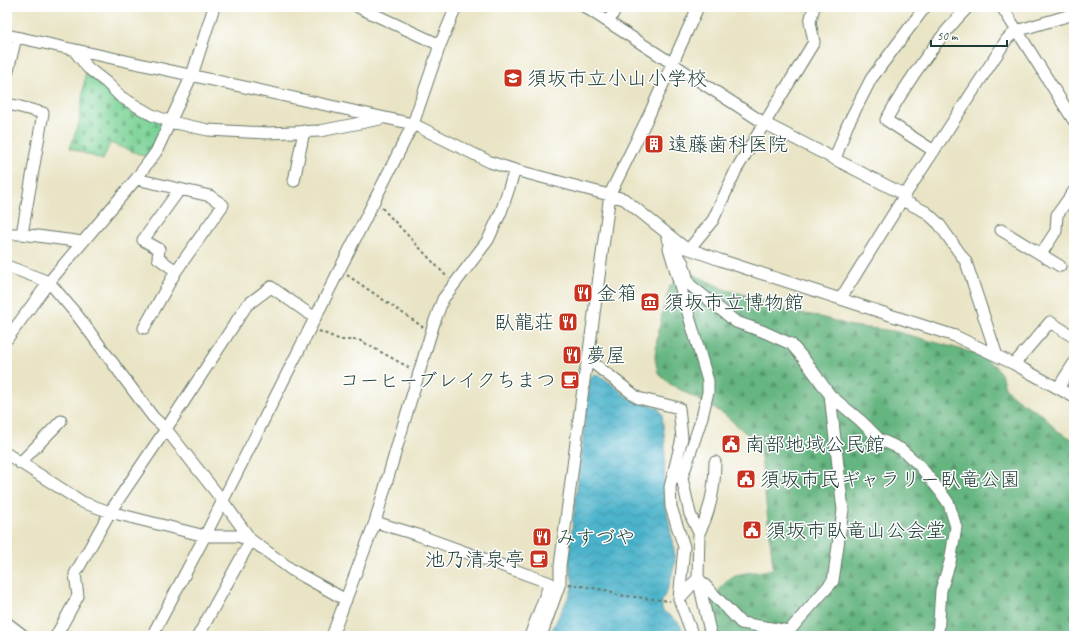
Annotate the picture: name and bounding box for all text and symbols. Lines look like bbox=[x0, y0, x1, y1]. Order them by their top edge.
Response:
scale bar bbox=[931, 22, 1007, 48]
text: 50 m bbox=[937, 28, 959, 44]
place label: 須坂市立小山小学校 bbox=[527, 66, 707, 91]
school or university icon: 須坂市立小山小学校 bbox=[502, 67, 524, 89]
place label: 遠藤歯科医院 bbox=[668, 132, 788, 157]
building icon: 遠藤歯科医院 bbox=[643, 133, 665, 155]
place label: 金箱 bbox=[597, 281, 637, 306]
restaurant icon: 金箱 bbox=[572, 282, 594, 304]
place label: 須坂市立博物館 bbox=[664, 290, 804, 315]
museum icon: 須坂市立博物館 bbox=[639, 291, 661, 313]
place label: 臥龍荘 bbox=[494, 310, 554, 335]
restaurant icon: 臥龍荘 bbox=[557, 311, 579, 333]
place label: 夢屋 bbox=[586, 343, 626, 368]
restaurant icon: 夢屋 bbox=[561, 344, 583, 366]
place label: コーヒーブレイクちまつ bbox=[340, 368, 556, 393]
cafe icon: コーヒーブレイクちまつ bbox=[559, 369, 581, 391]
place label: 南部地域公民館 bbox=[745, 432, 885, 457]
public building icon: 南部地域公民館 bbox=[720, 433, 742, 455]
place label: 須坂市民ギャラリー臥竜公園 bbox=[760, 467, 1020, 492]
public building icon: 須坂市民ギャラリー臥竜公園 bbox=[735, 468, 757, 490]
place label: 須坂市臥竜山公会堂 bbox=[766, 518, 946, 543]
public building icon: 須坂市臥竜山公会堂 bbox=[741, 519, 763, 541]
place label: みすづや bbox=[556, 525, 635, 550]
restaurant icon: みすづや bbox=[531, 526, 553, 548]
place label: 池乃清泉亭 bbox=[425, 547, 525, 572]
cafe icon: 池乃清泉亭 bbox=[528, 548, 550, 570]

